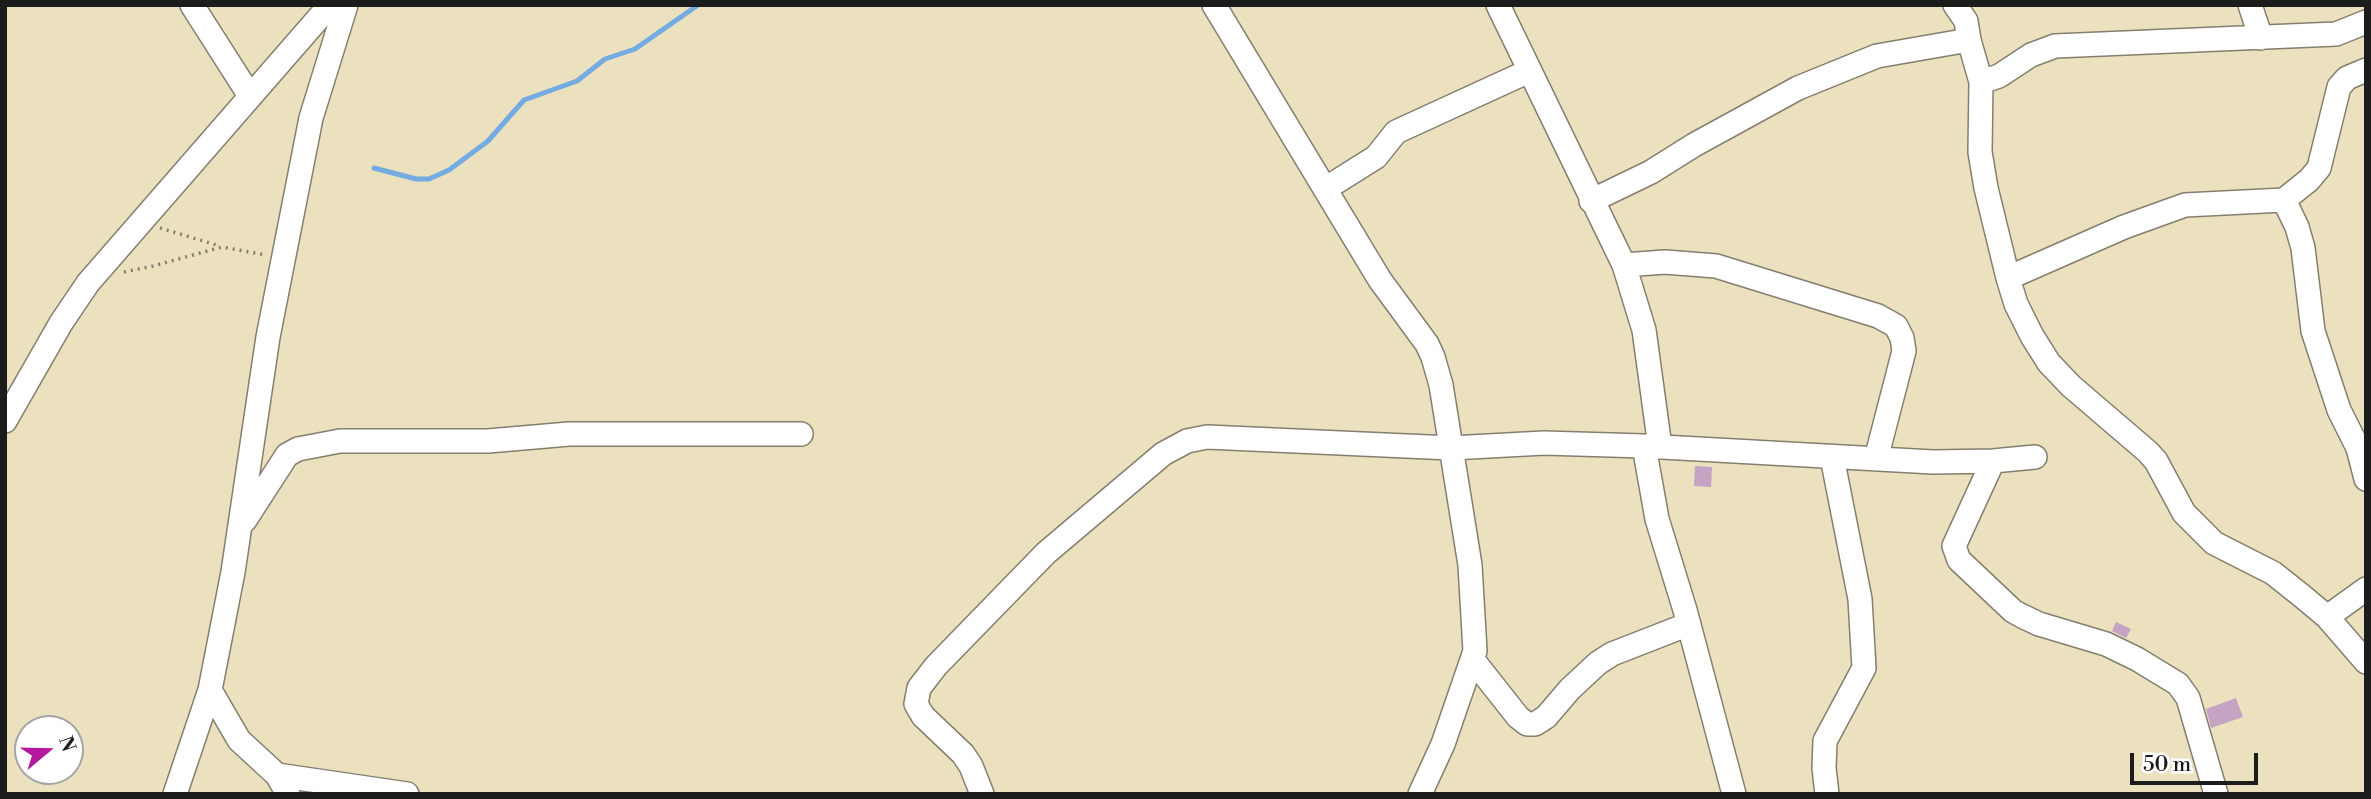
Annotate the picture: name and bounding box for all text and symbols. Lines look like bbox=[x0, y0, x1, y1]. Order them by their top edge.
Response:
north arrow bbox=[14, 715, 84, 785]
text: N bbox=[53, 733, 81, 755]
scale bar bbox=[2133, 740, 2261, 784]
text: 50 m bbox=[2143, 752, 2191, 778]

